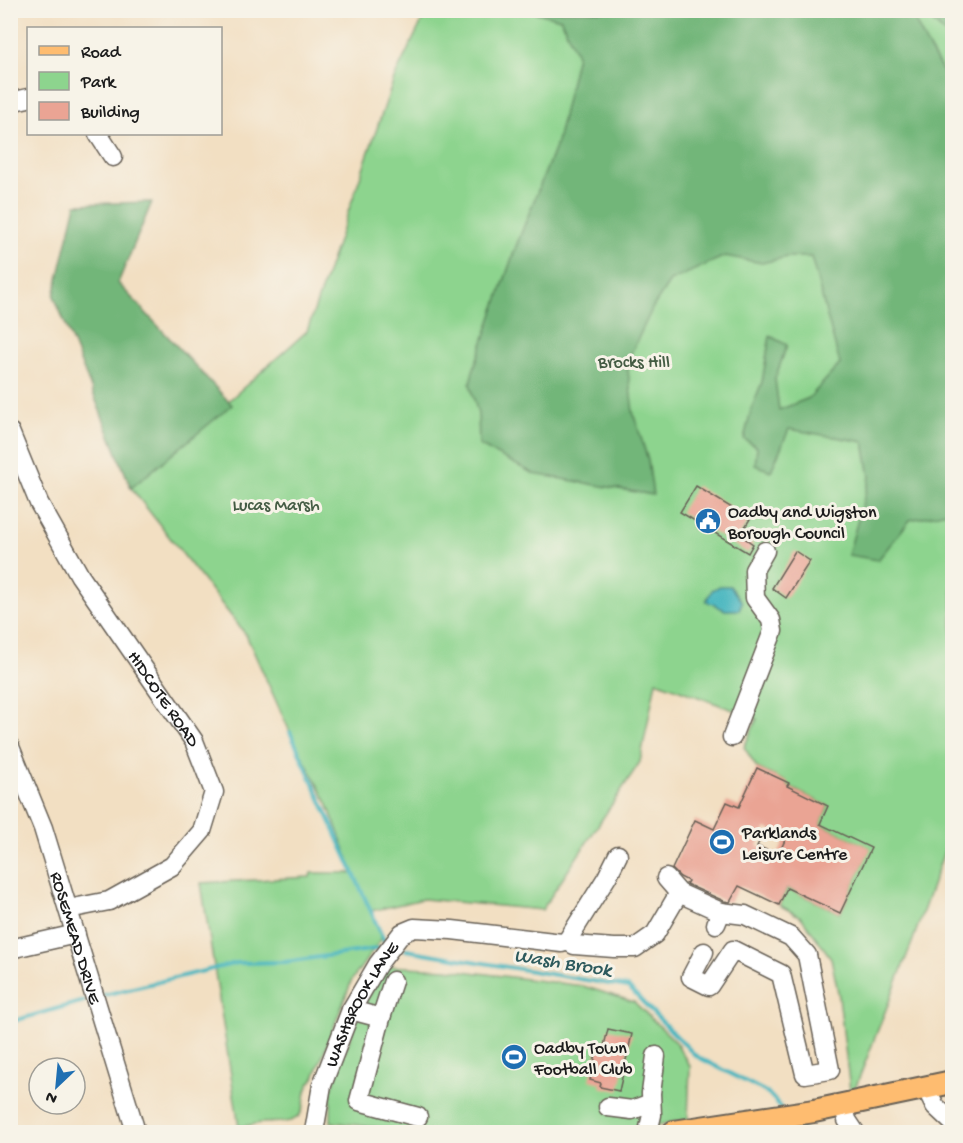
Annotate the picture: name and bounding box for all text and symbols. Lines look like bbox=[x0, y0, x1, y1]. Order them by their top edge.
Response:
legend bbox=[27, 27, 222, 135]
text: Road bbox=[81, 43, 122, 64]
text: Park bbox=[80, 73, 117, 94]
text: Building bbox=[80, 103, 140, 124]
park label: Brocks Hill bbox=[597, 353, 670, 374]
park label: Lucas Marsh bbox=[232, 496, 320, 517]
place label: Oadby and Wigston Borough Council bbox=[727, 503, 877, 545]
public building icon: Oadby and Wigston Borough Council bbox=[693, 506, 723, 536]
street label: HIDCOTE ROAD bbox=[122, 648, 203, 752]
place label: Parklands Leisure Centre bbox=[741, 824, 848, 866]
sports icon: Parklands Leisure Centre bbox=[707, 827, 737, 857]
street label: ROSEMEAD DRIVE bbox=[44, 870, 104, 1008]
street label: WASHBROOK LANE bbox=[322, 938, 405, 1070]
water label: Wash Brook bbox=[512, 945, 615, 984]
place label: Oadby Town Football Club bbox=[533, 1039, 633, 1081]
sports icon: Oadby Town Football Club bbox=[499, 1042, 529, 1072]
north arrow bbox=[27, 1056, 87, 1116]
text: N bbox=[43, 1085, 61, 1107]

